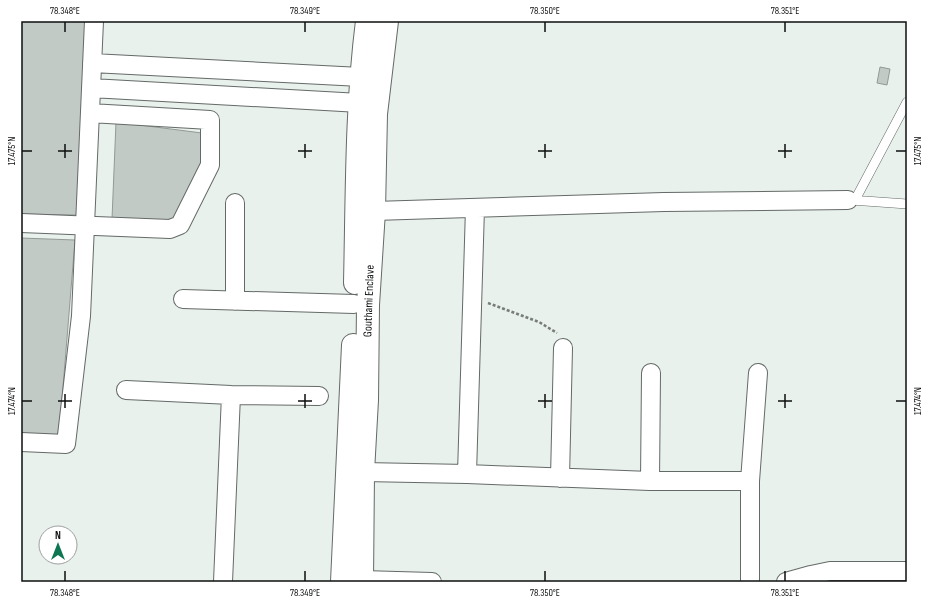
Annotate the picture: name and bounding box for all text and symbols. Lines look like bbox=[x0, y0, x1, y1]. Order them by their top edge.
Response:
text: 78.348°E bbox=[50, 5, 80, 17]
text: 78.349°E bbox=[290, 5, 320, 17]
text: 78.350°E bbox=[530, 5, 560, 17]
text: 78.351°E bbox=[771, 5, 799, 17]
text: 17.475°N bbox=[6, 137, 18, 165]
text: 17.475°N bbox=[912, 137, 924, 165]
street label: Gouthami Enclave bbox=[360, 264, 378, 337]
text: 17.474°N bbox=[6, 387, 18, 415]
text: 17.474°N bbox=[912, 387, 924, 415]
north arrow bbox=[38, 525, 78, 565]
text: N bbox=[55, 529, 61, 542]
text: 78.348°E bbox=[50, 587, 80, 599]
text: 78.349°E bbox=[290, 587, 320, 599]
text: 78.350°E bbox=[530, 587, 560, 599]
text: 78.351°E bbox=[771, 587, 799, 599]

